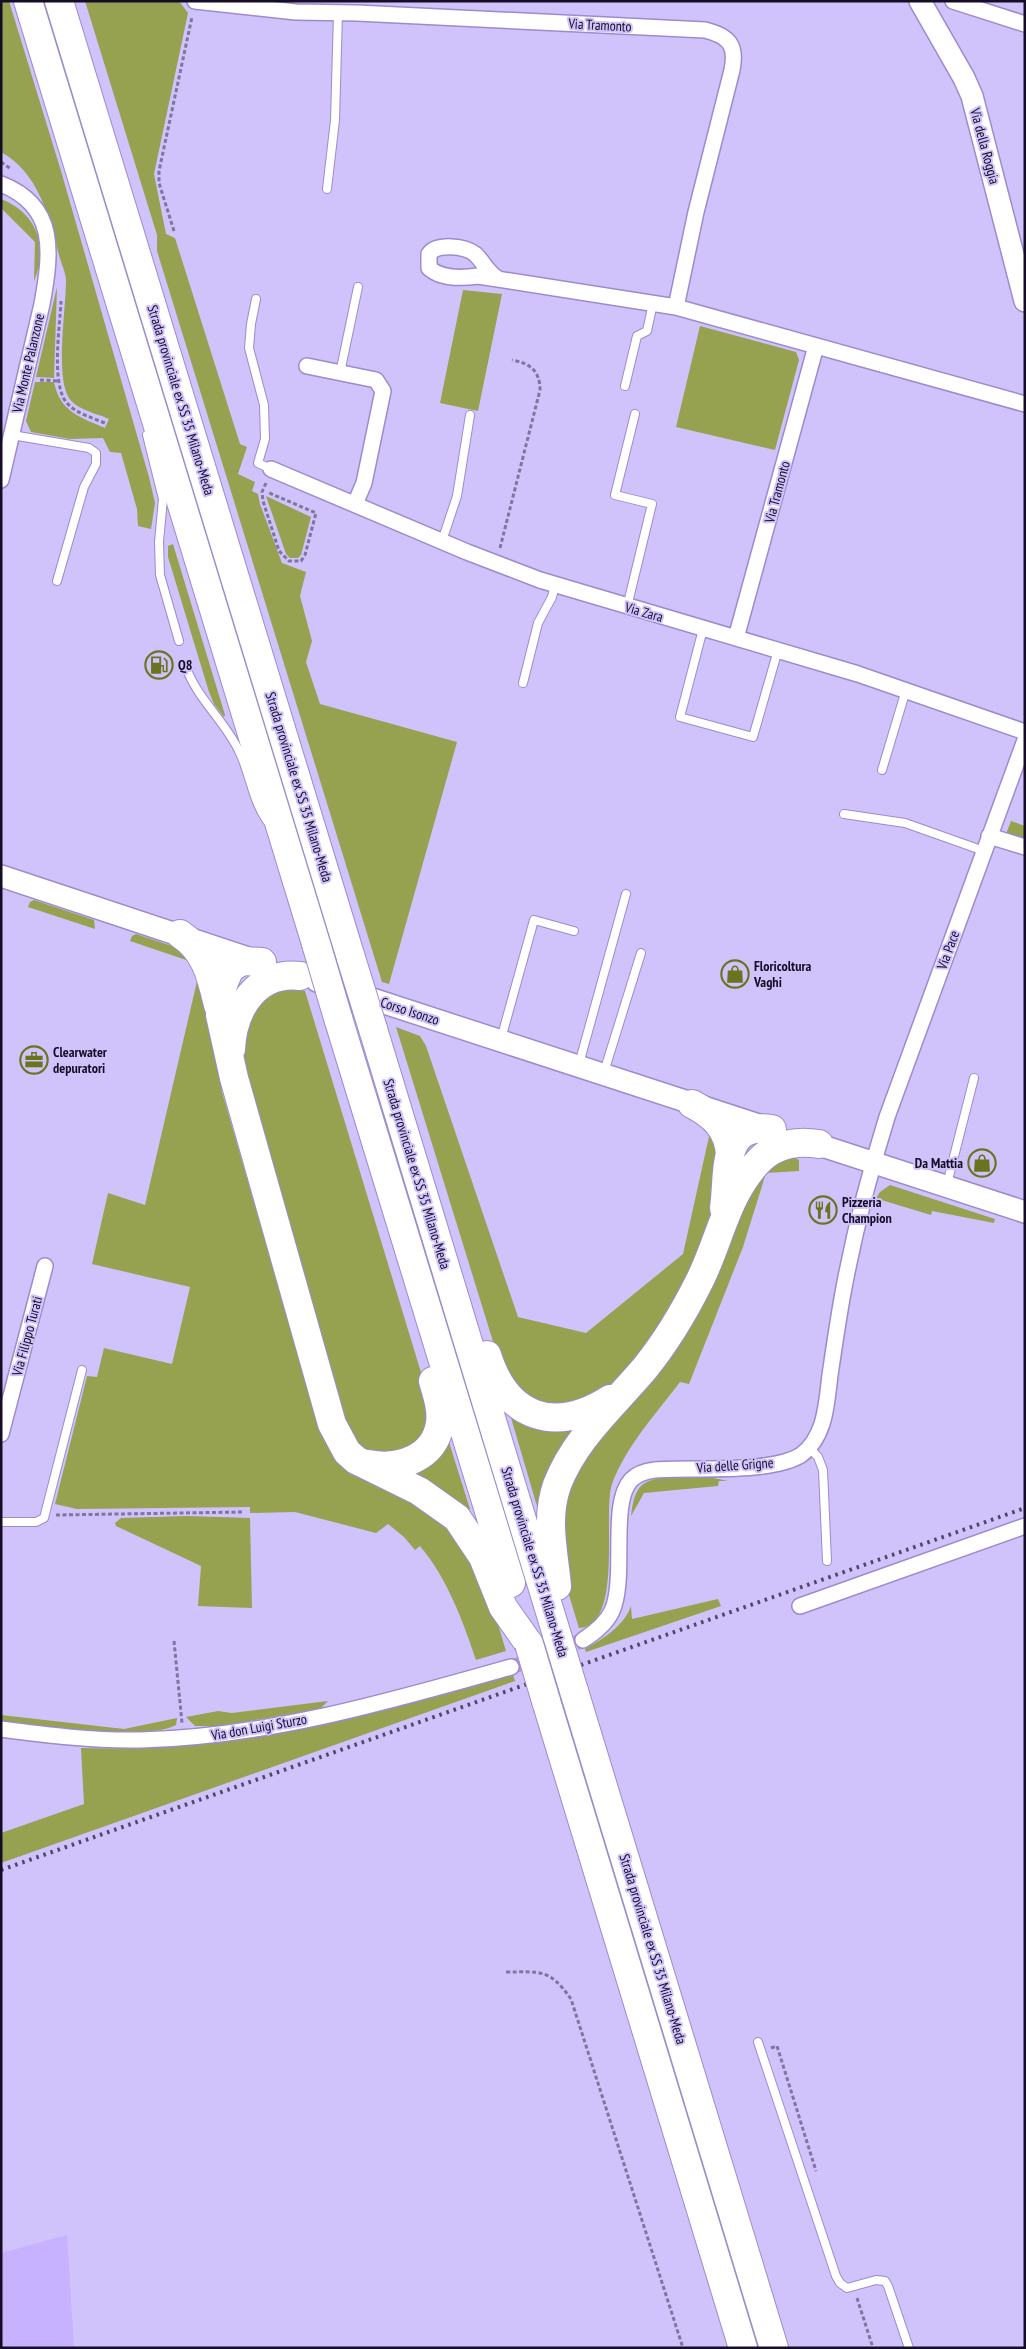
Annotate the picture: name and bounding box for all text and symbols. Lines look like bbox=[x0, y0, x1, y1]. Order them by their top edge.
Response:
street label: Via Tramonto bbox=[567, 14, 632, 36]
street label: Via della Roggia bbox=[966, 105, 1004, 186]
street label: Strada provinciale ex SS 35 Milano-Meda bbox=[143, 303, 219, 497]
street label: Via Monte Palanzone bbox=[8, 312, 48, 415]
street label: Via Tramonto bbox=[760, 459, 794, 526]
street label: Via Zara bbox=[622, 598, 665, 626]
fuel station icon: Q8 bbox=[144, 650, 174, 680]
place label: Q8 bbox=[178, 656, 192, 674]
street label: Strada provinciale ex SS 35 Milano-Meda bbox=[261, 690, 337, 884]
street label: Via Pace bbox=[932, 928, 963, 973]
place label: Floricoltura Vaghi bbox=[753, 957, 812, 991]
shop icon: Floricoltura Vaghi bbox=[720, 959, 750, 989]
street label: Corso Isonzo bbox=[378, 993, 442, 1029]
place label: Clearwater depuratori bbox=[53, 1043, 108, 1077]
office icon: Clearwater depuratori bbox=[19, 1045, 49, 1075]
street label: Strada provinciale ex SS 35 Milano-Meda bbox=[379, 1077, 455, 1271]
shop icon: Da Mattia bbox=[967, 1148, 997, 1178]
place label: Da Mattia bbox=[915, 1154, 963, 1172]
place label: Pizzeria Champion bbox=[842, 1193, 892, 1227]
restaurant icon: Pizzeria Champion bbox=[808, 1195, 838, 1225]
street label: Via Filippo Turati bbox=[7, 1294, 46, 1379]
street label: Via delle Grigne bbox=[695, 1453, 774, 1477]
street label: Strada provinciale ex SS 35 Milano-Meda bbox=[497, 1465, 573, 1659]
street label: Via don Luigi Sturzo bbox=[209, 1710, 308, 1744]
street label: Strada provinciale ex SS 35 Milano-Meda bbox=[615, 1852, 691, 2046]

